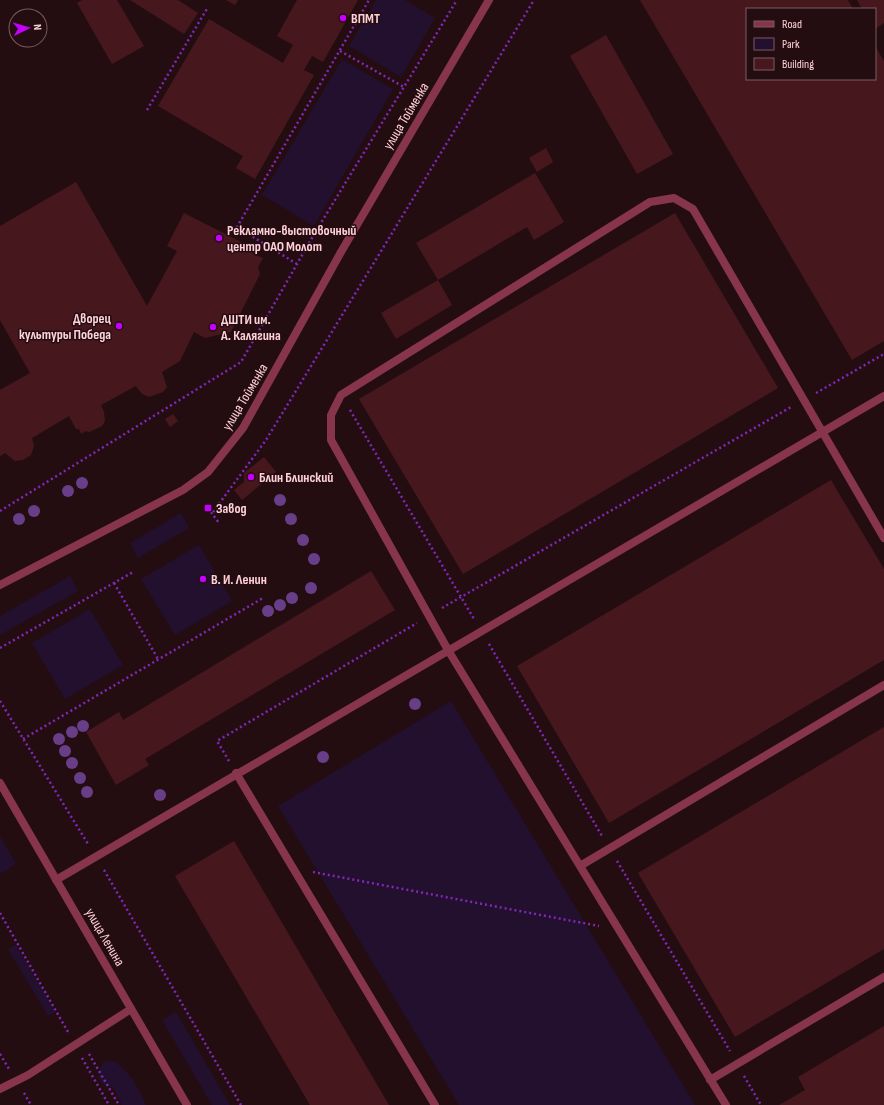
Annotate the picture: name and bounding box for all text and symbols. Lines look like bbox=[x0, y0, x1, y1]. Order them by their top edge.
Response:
north arrow bbox=[8, 8, 48, 48]
legend bbox=[746, 8, 876, 80]
place label: ВПМТ bbox=[351, 10, 380, 27]
marker: ВПМТ bbox=[338, 13, 348, 23]
text: Road bbox=[782, 17, 802, 32]
text: N bbox=[31, 24, 44, 31]
text: Park bbox=[782, 37, 800, 52]
text: Building bbox=[782, 57, 814, 72]
street label: улица Тойменка bbox=[379, 80, 433, 152]
place label: Рекламно-выстовочный центр ОАО Молот bbox=[227, 222, 356, 255]
marker: Рекламно-выстовочный центр ОАО Молот bbox=[214, 233, 224, 243]
place label: Дворец культуры Победа bbox=[19, 310, 112, 343]
place label: ДШТИ им. А. Калягина bbox=[220, 311, 281, 344]
marker: Дворец культуры Победа bbox=[114, 321, 124, 331]
marker: ДШТИ им. А. Калягина bbox=[208, 322, 218, 332]
street label: улица Тойменка bbox=[218, 361, 272, 433]
place label: Блин Блинский bbox=[259, 469, 333, 486]
marker: Блин Блинский bbox=[246, 472, 256, 482]
place label: Завод bbox=[216, 500, 247, 517]
marker: Завод bbox=[203, 503, 213, 513]
place label: В. И. Ленин bbox=[211, 571, 267, 588]
marker: В. И. Ленин bbox=[198, 574, 208, 584]
street label: улица Ленина bbox=[82, 905, 128, 969]

